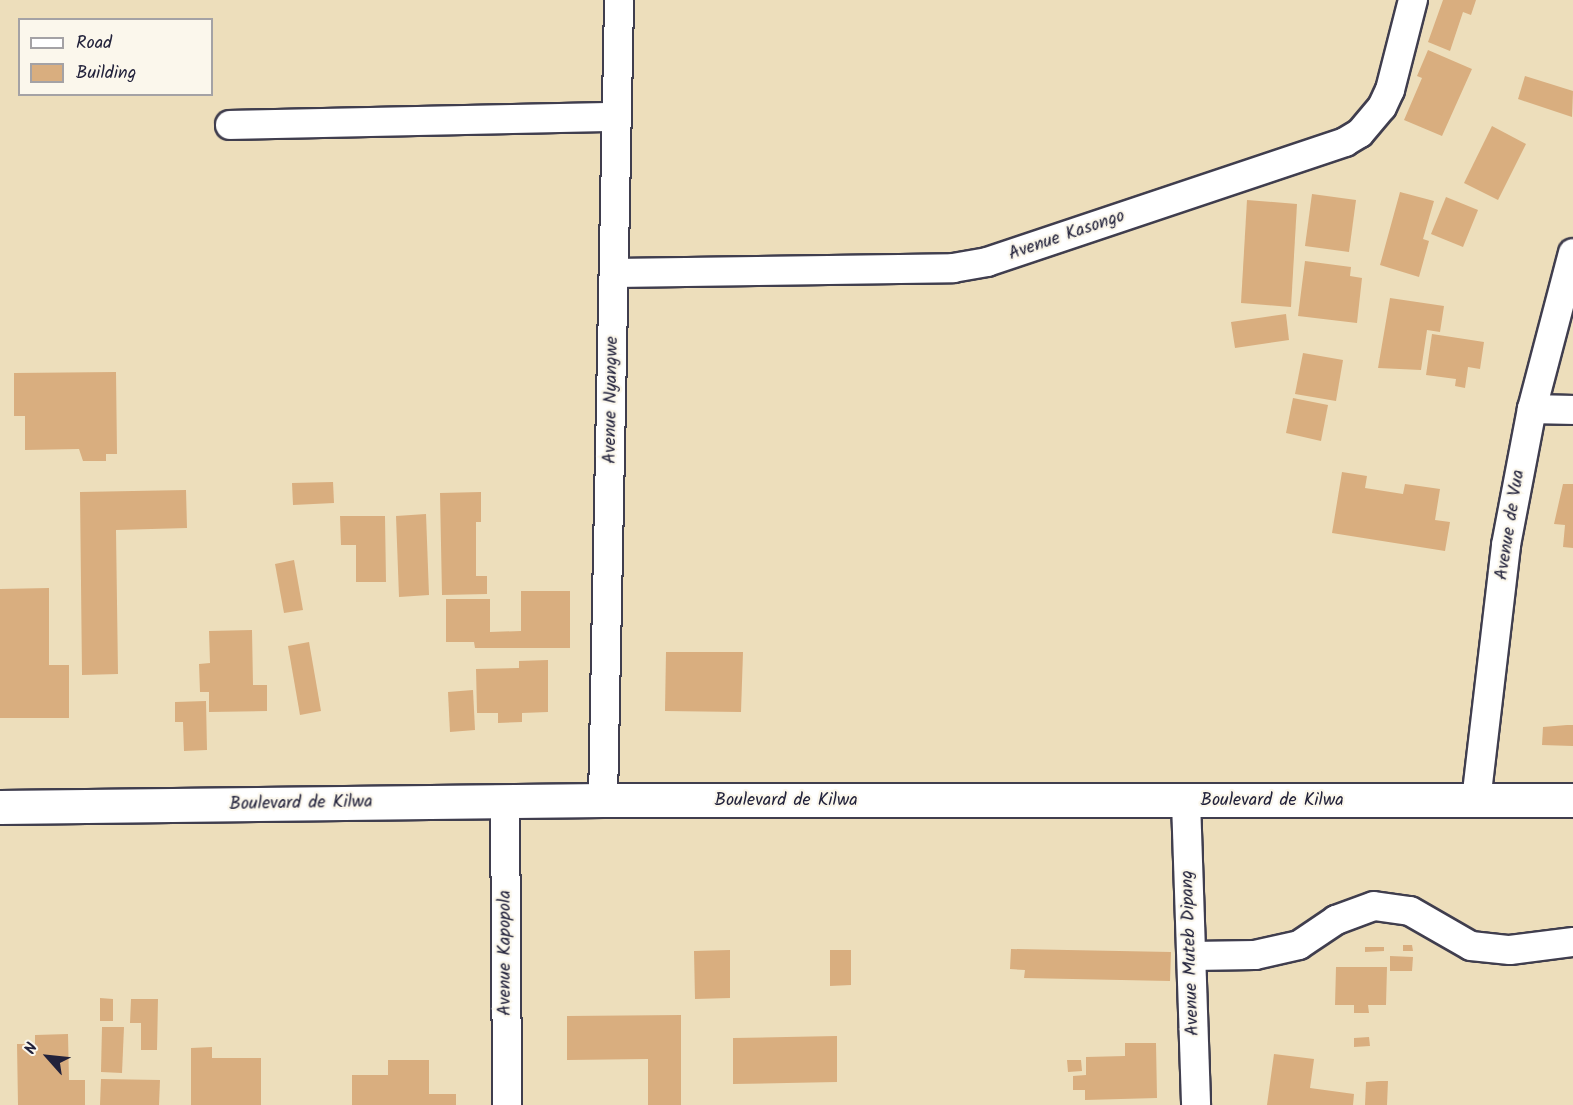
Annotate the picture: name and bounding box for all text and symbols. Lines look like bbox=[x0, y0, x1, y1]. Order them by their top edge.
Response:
legend bbox=[18, 18, 213, 96]
text: Road bbox=[76, 29, 112, 58]
text: Building bbox=[76, 59, 136, 88]
street label: Avenue Kasongo bbox=[1006, 206, 1128, 266]
street label: Avenue Nyangwe bbox=[600, 336, 624, 464]
street label: Avenue de Vua bbox=[1492, 468, 1530, 582]
street label: Boulevard de Kilwa bbox=[714, 790, 858, 812]
street label: Boulevard de Kilwa bbox=[1200, 790, 1344, 812]
street label: Boulevard de Kilwa bbox=[229, 792, 373, 816]
street label: Avenue Muteb Dipang bbox=[1177, 870, 1205, 1036]
street label: Avenue Kapopola bbox=[495, 890, 517, 1016]
north arrow bbox=[18, 1027, 78, 1087]
text: N bbox=[18, 1038, 45, 1059]

